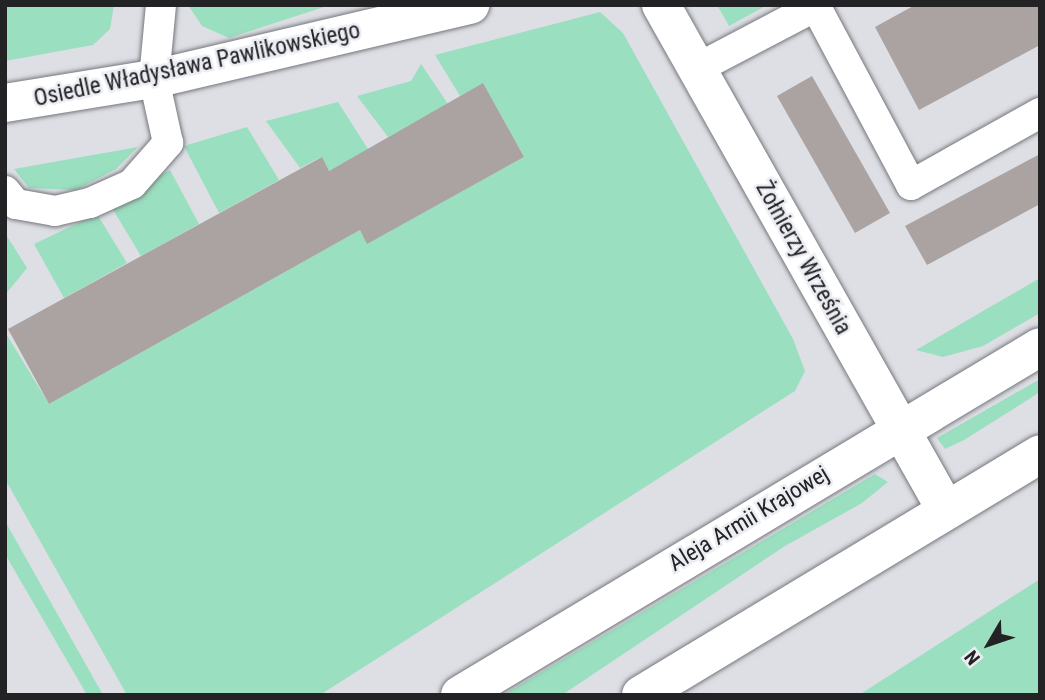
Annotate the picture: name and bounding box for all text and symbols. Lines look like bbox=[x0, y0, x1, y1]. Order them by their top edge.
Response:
street label: Osiedle Władysława Pawlikowskiego bbox=[31, 17, 363, 113]
street label: Żołnierzy Września bbox=[749, 176, 857, 340]
street label: Aleja Armii Krajowej bbox=[664, 460, 834, 578]
north arrow bbox=[954, 609, 1024, 679]
text: N bbox=[960, 646, 985, 669]

